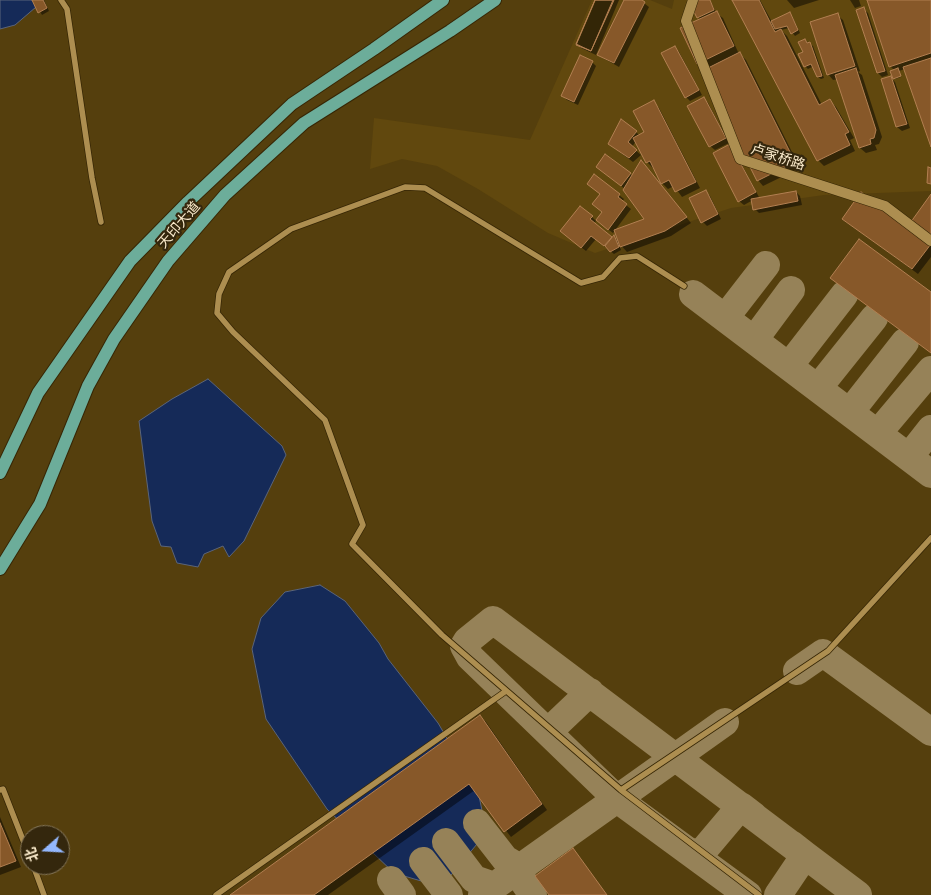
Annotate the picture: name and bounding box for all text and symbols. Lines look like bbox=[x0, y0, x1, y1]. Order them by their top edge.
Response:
street label: 卢家桥路 bbox=[749, 140, 807, 174]
street label: 天印大道 bbox=[154, 198, 204, 252]
north arrow bbox=[20, 825, 70, 875]
text: 北 bbox=[22, 845, 42, 864]

